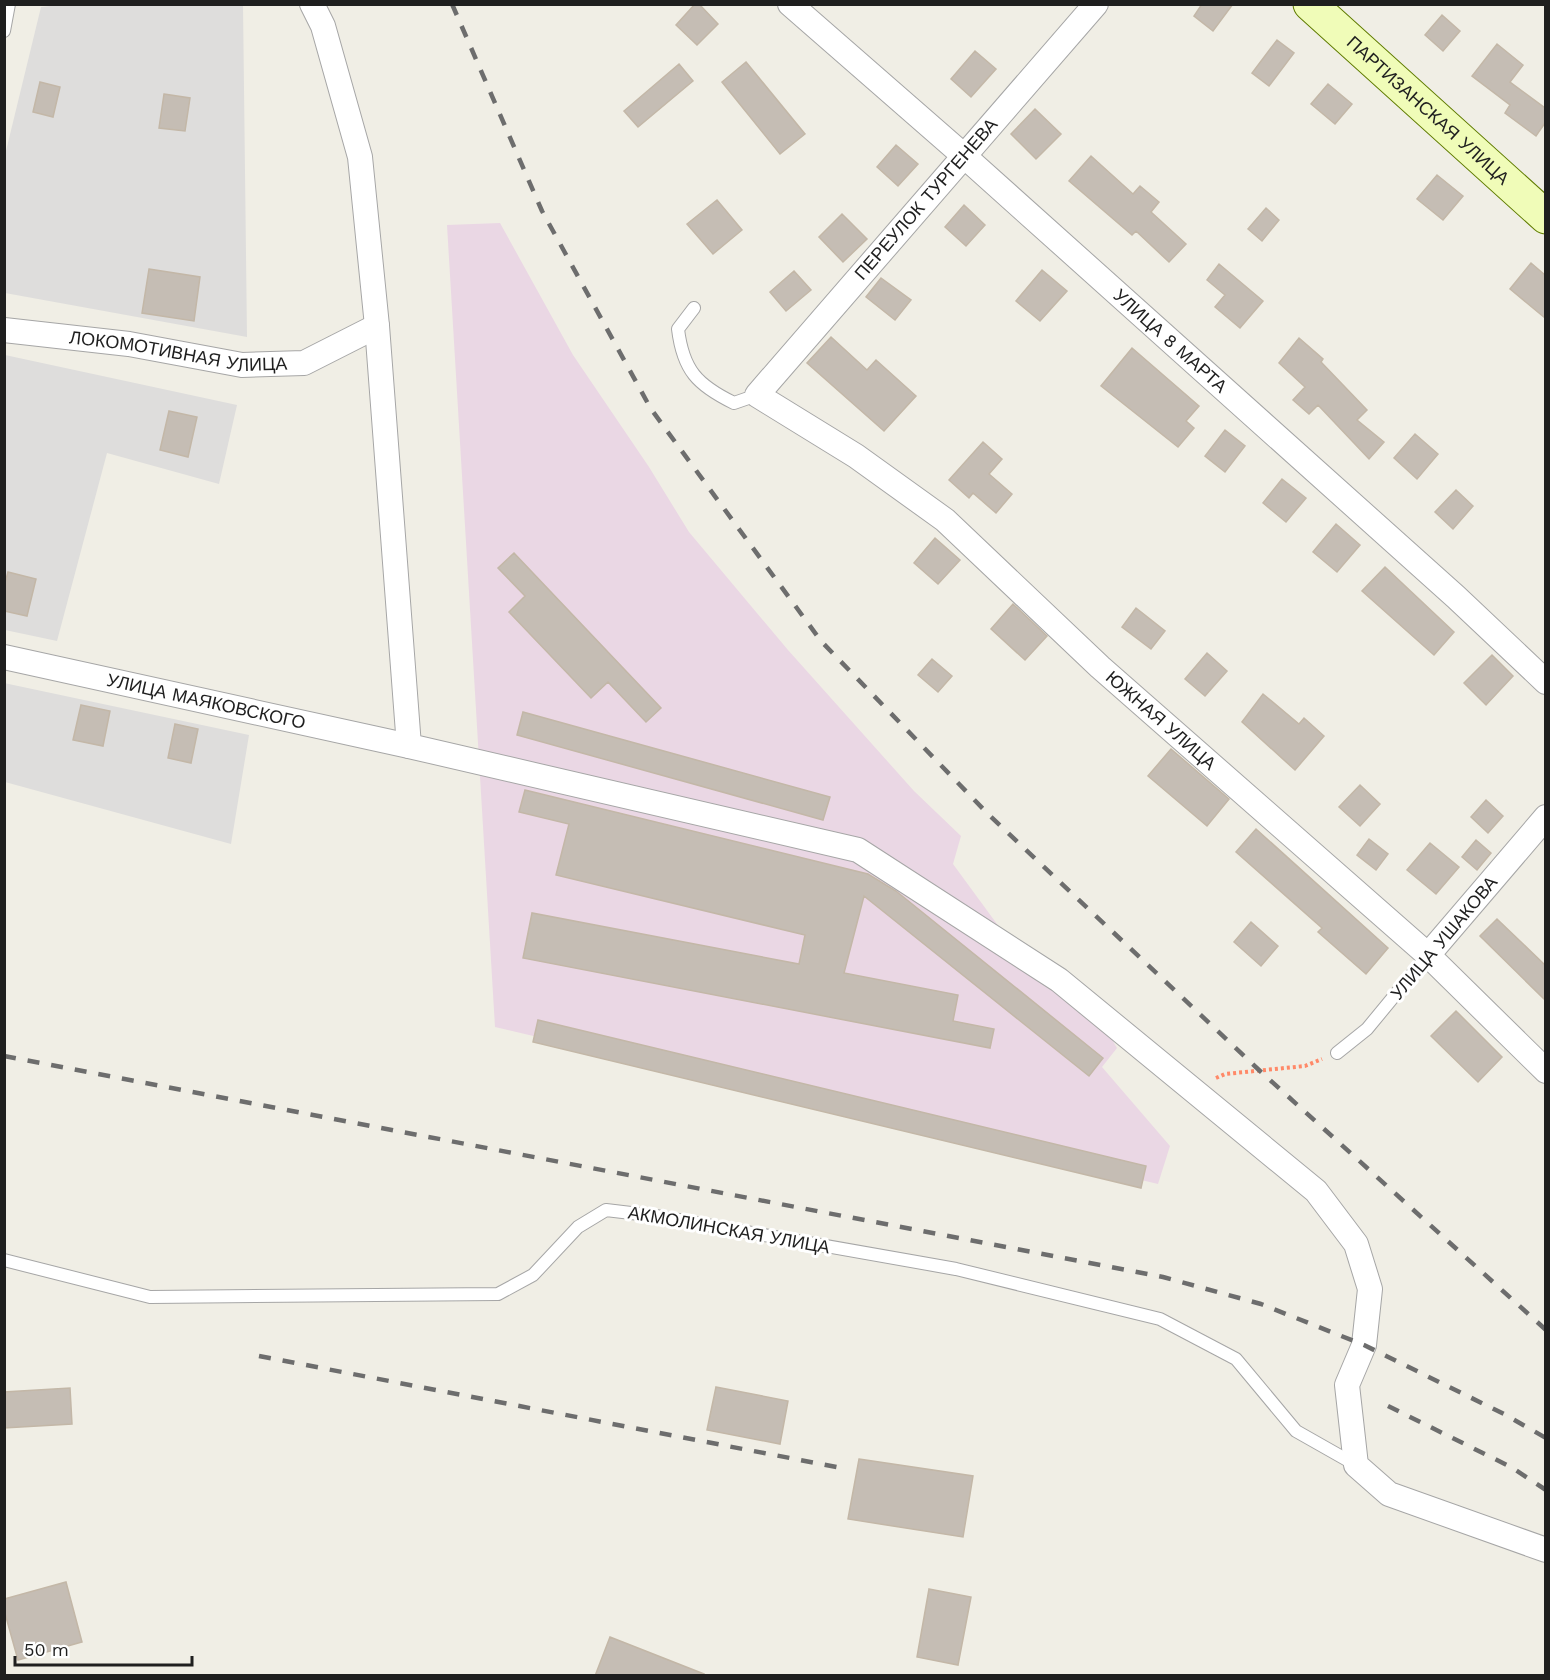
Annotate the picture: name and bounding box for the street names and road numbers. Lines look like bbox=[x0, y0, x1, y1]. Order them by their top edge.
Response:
street label: ПАРТИЗАНСКАЯ УЛИЦА bbox=[1343, 31, 1514, 189]
street label: ПЕРЕУЛОК ТУРГЕНЕВА bbox=[850, 114, 1001, 284]
street label: УЛИЦА 8 МАРТА bbox=[1110, 284, 1232, 397]
street label: ЛОКОМОТИВНАЯ УЛИЦА bbox=[68, 326, 288, 375]
street label: ЮЖНАЯ УЛИЦА bbox=[1102, 666, 1221, 774]
street label: УЛИЦА МАЯКОВСКОГО bbox=[105, 669, 308, 733]
street label: УЛИЦА УШАКОВА bbox=[1386, 872, 1501, 1004]
street label: АКМОЛИНСКАЯ УЛИЦА bbox=[627, 1201, 832, 1258]

